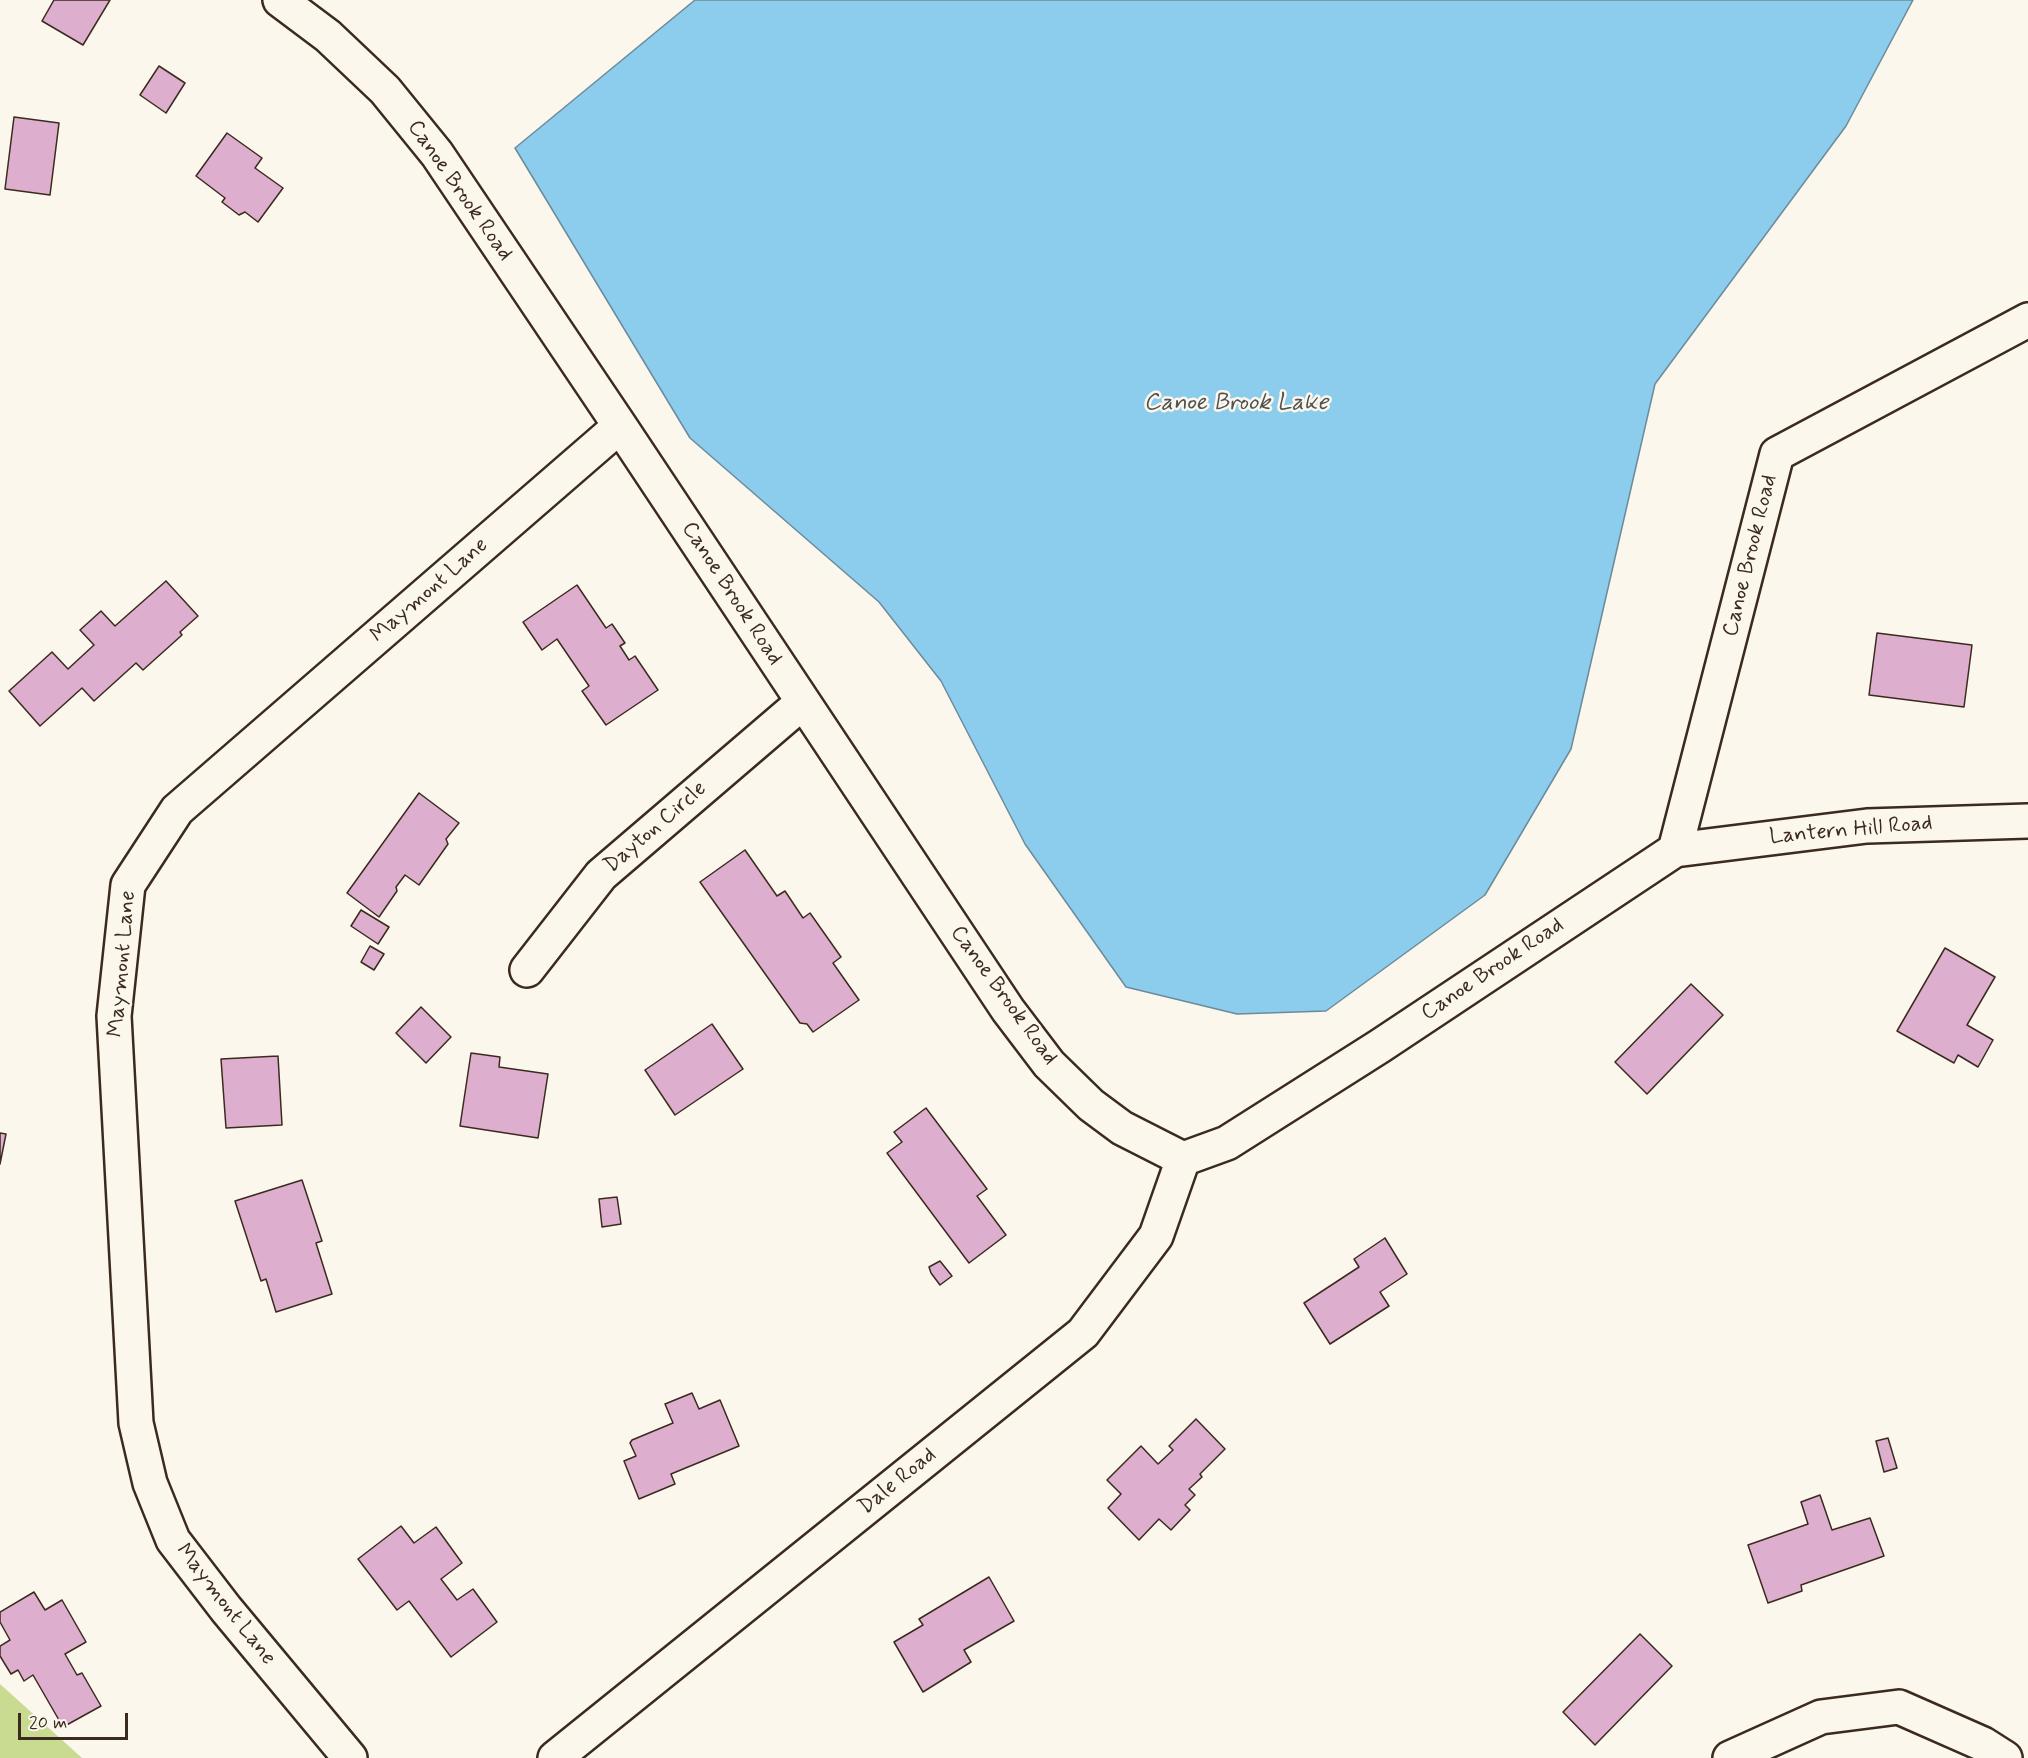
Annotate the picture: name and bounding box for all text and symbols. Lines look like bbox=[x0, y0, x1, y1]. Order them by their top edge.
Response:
street label: Canoe Brook Road bbox=[401, 115, 517, 267]
water label: Canoe Brook Lake bbox=[1144, 390, 1328, 418]
street label: Canoe Brook Road bbox=[1718, 472, 1784, 640]
street label: Canoe Brook Road bbox=[675, 517, 787, 671]
street label: Maymont Lane bbox=[366, 533, 494, 649]
street label: Dayton Circle bbox=[599, 776, 713, 880]
street label: Lantern Hill Road bbox=[1768, 811, 1934, 851]
street label: Maymont Lane bbox=[103, 890, 143, 1038]
street label: Canoe Brook Road bbox=[1417, 913, 1569, 1027]
street label: Canoe Brook Road bbox=[944, 921, 1062, 1071]
street label: Dale Road bbox=[854, 1443, 942, 1521]
street label: Maymont Lane bbox=[169, 1539, 281, 1671]
scale bar bbox=[21, 1701, 130, 1739]
text: 20 m bbox=[29, 1711, 67, 1735]

